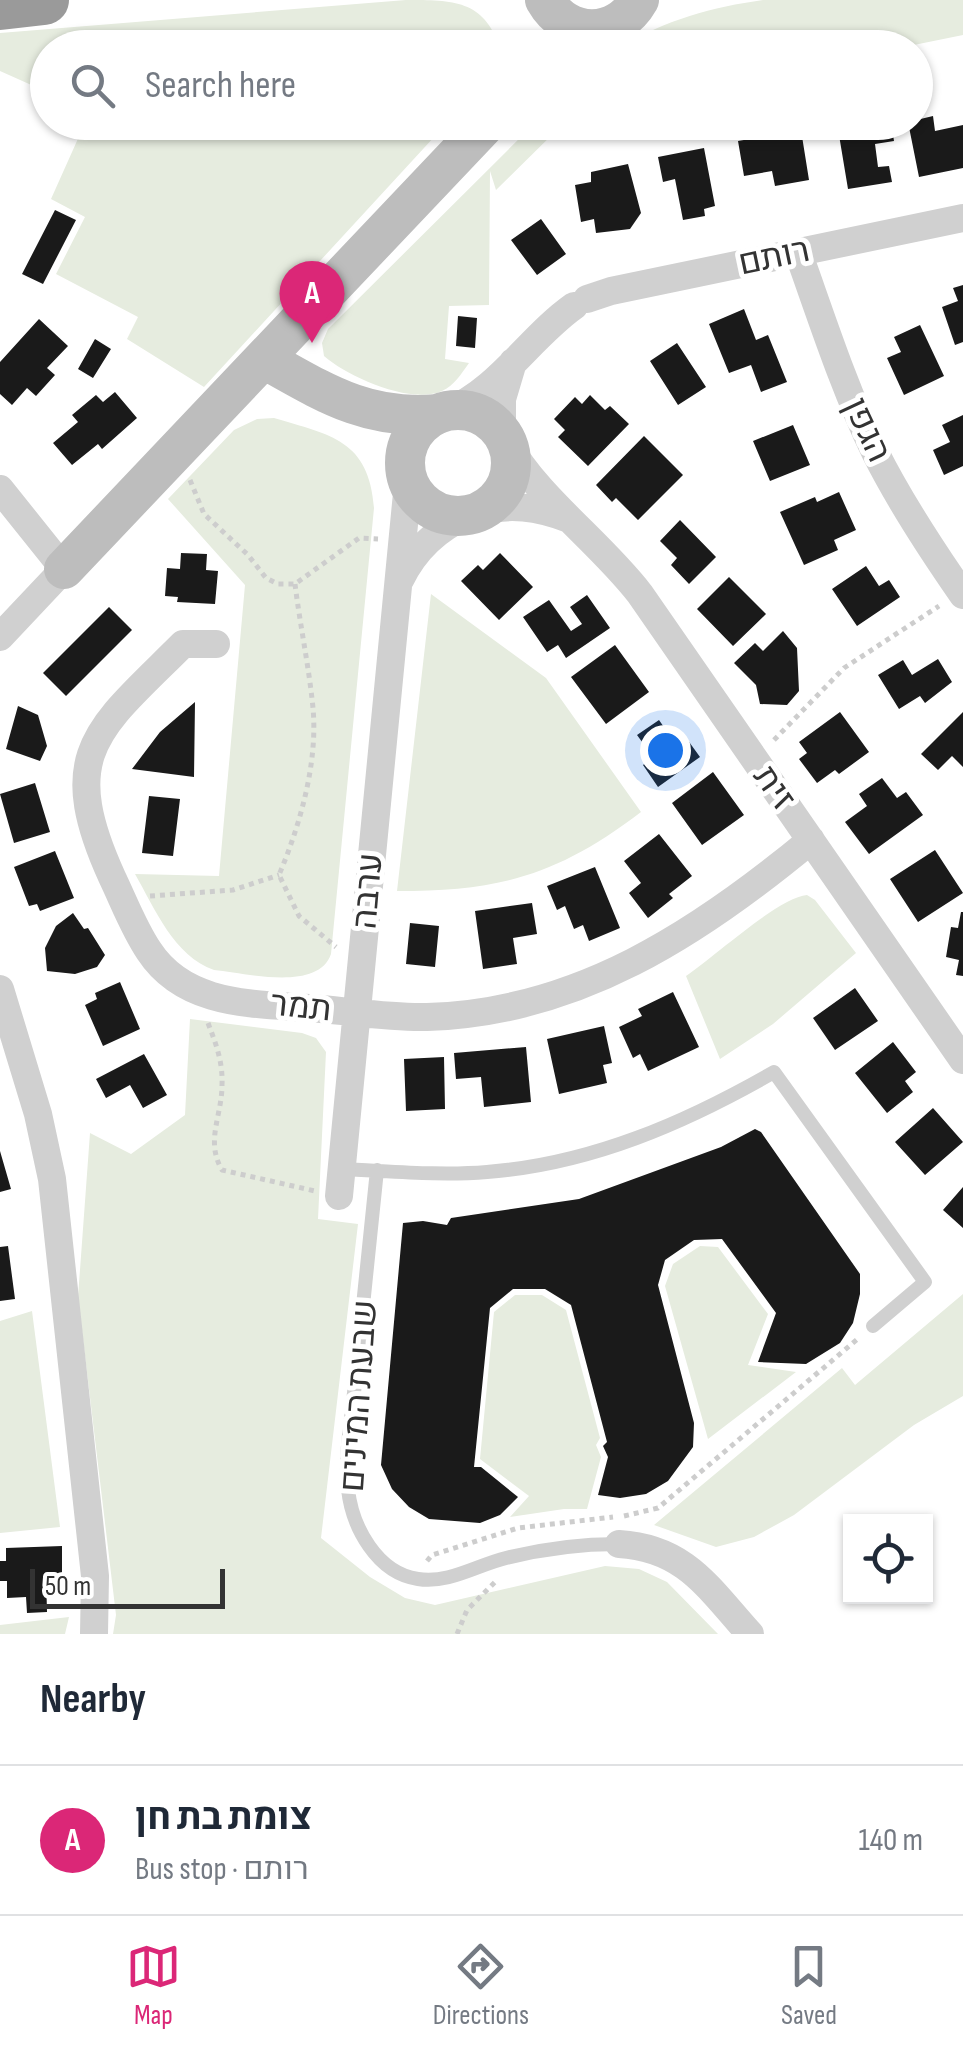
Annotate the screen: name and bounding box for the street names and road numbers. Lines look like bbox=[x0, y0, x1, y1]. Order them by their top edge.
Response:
street label: רותם bbox=[735, 229, 813, 285]
street label: הגפן bbox=[834, 391, 900, 469]
street label: זית bbox=[744, 757, 804, 819]
street label: ערבה bbox=[343, 851, 393, 931]
street label: תמר bbox=[268, 982, 334, 1032]
street label: שבעת המינים bbox=[331, 1298, 387, 1494]

